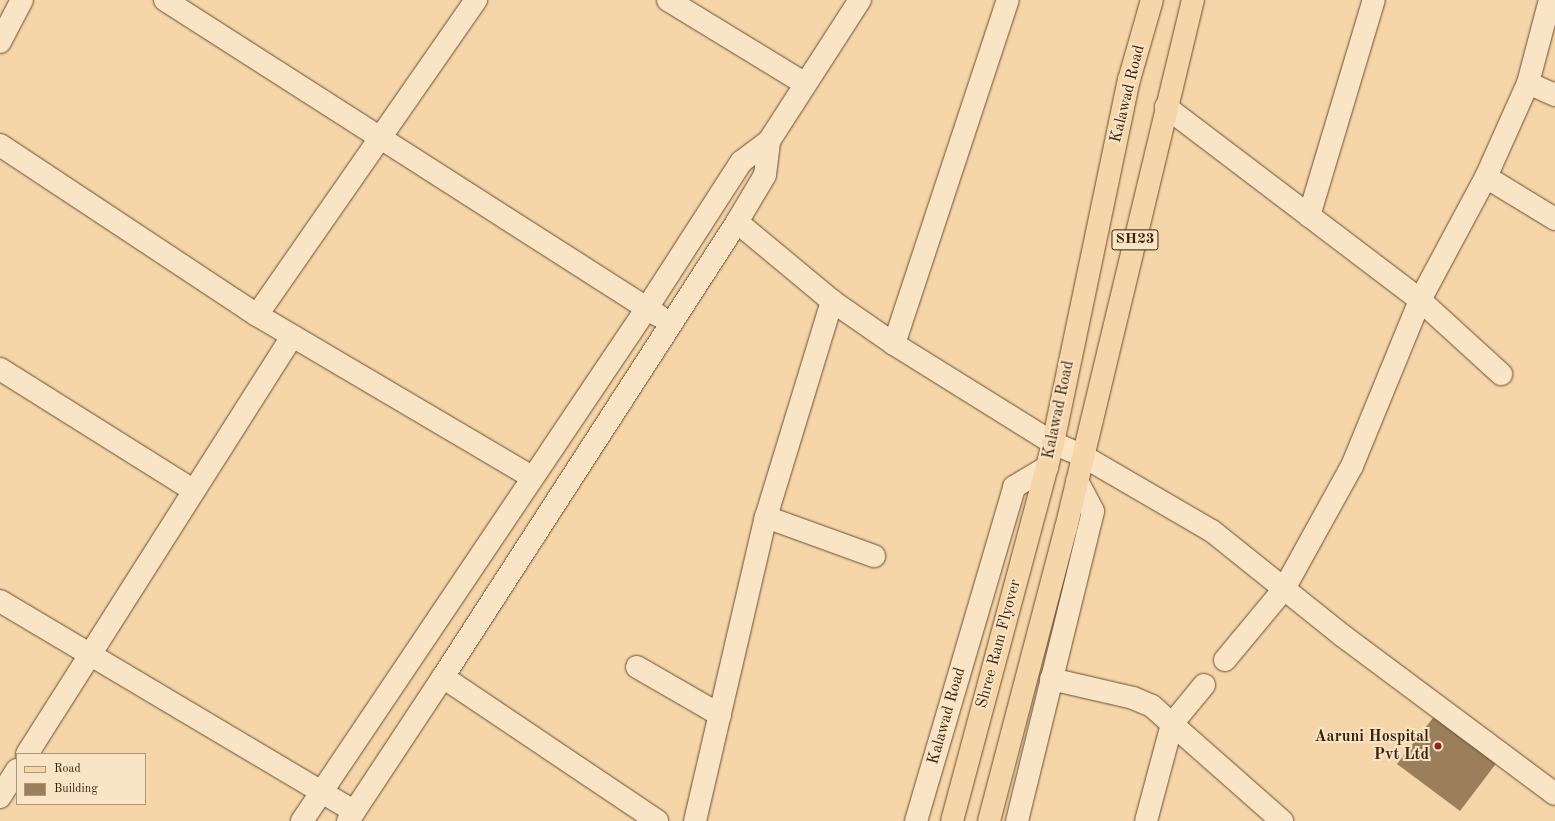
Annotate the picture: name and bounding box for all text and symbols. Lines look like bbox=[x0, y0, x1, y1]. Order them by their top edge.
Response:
street label: Kalawad Road bbox=[1107, 43, 1149, 145]
road number: SH23 bbox=[1111, 227, 1159, 253]
street label: Kalawad Road bbox=[1039, 359, 1079, 461]
street label: Shree Ram Flyover bbox=[973, 577, 1025, 711]
street label: Kalawad Road bbox=[924, 665, 970, 767]
place label: Aaruni Hospital Pvt Ltd bbox=[1315, 727, 1429, 765]
marker: Aaruni Hospital Pvt Ltd bbox=[1432, 740, 1444, 752]
legend bbox=[16, 753, 146, 805]
text: Road bbox=[54, 763, 81, 775]
text: Building bbox=[54, 783, 98, 795]

